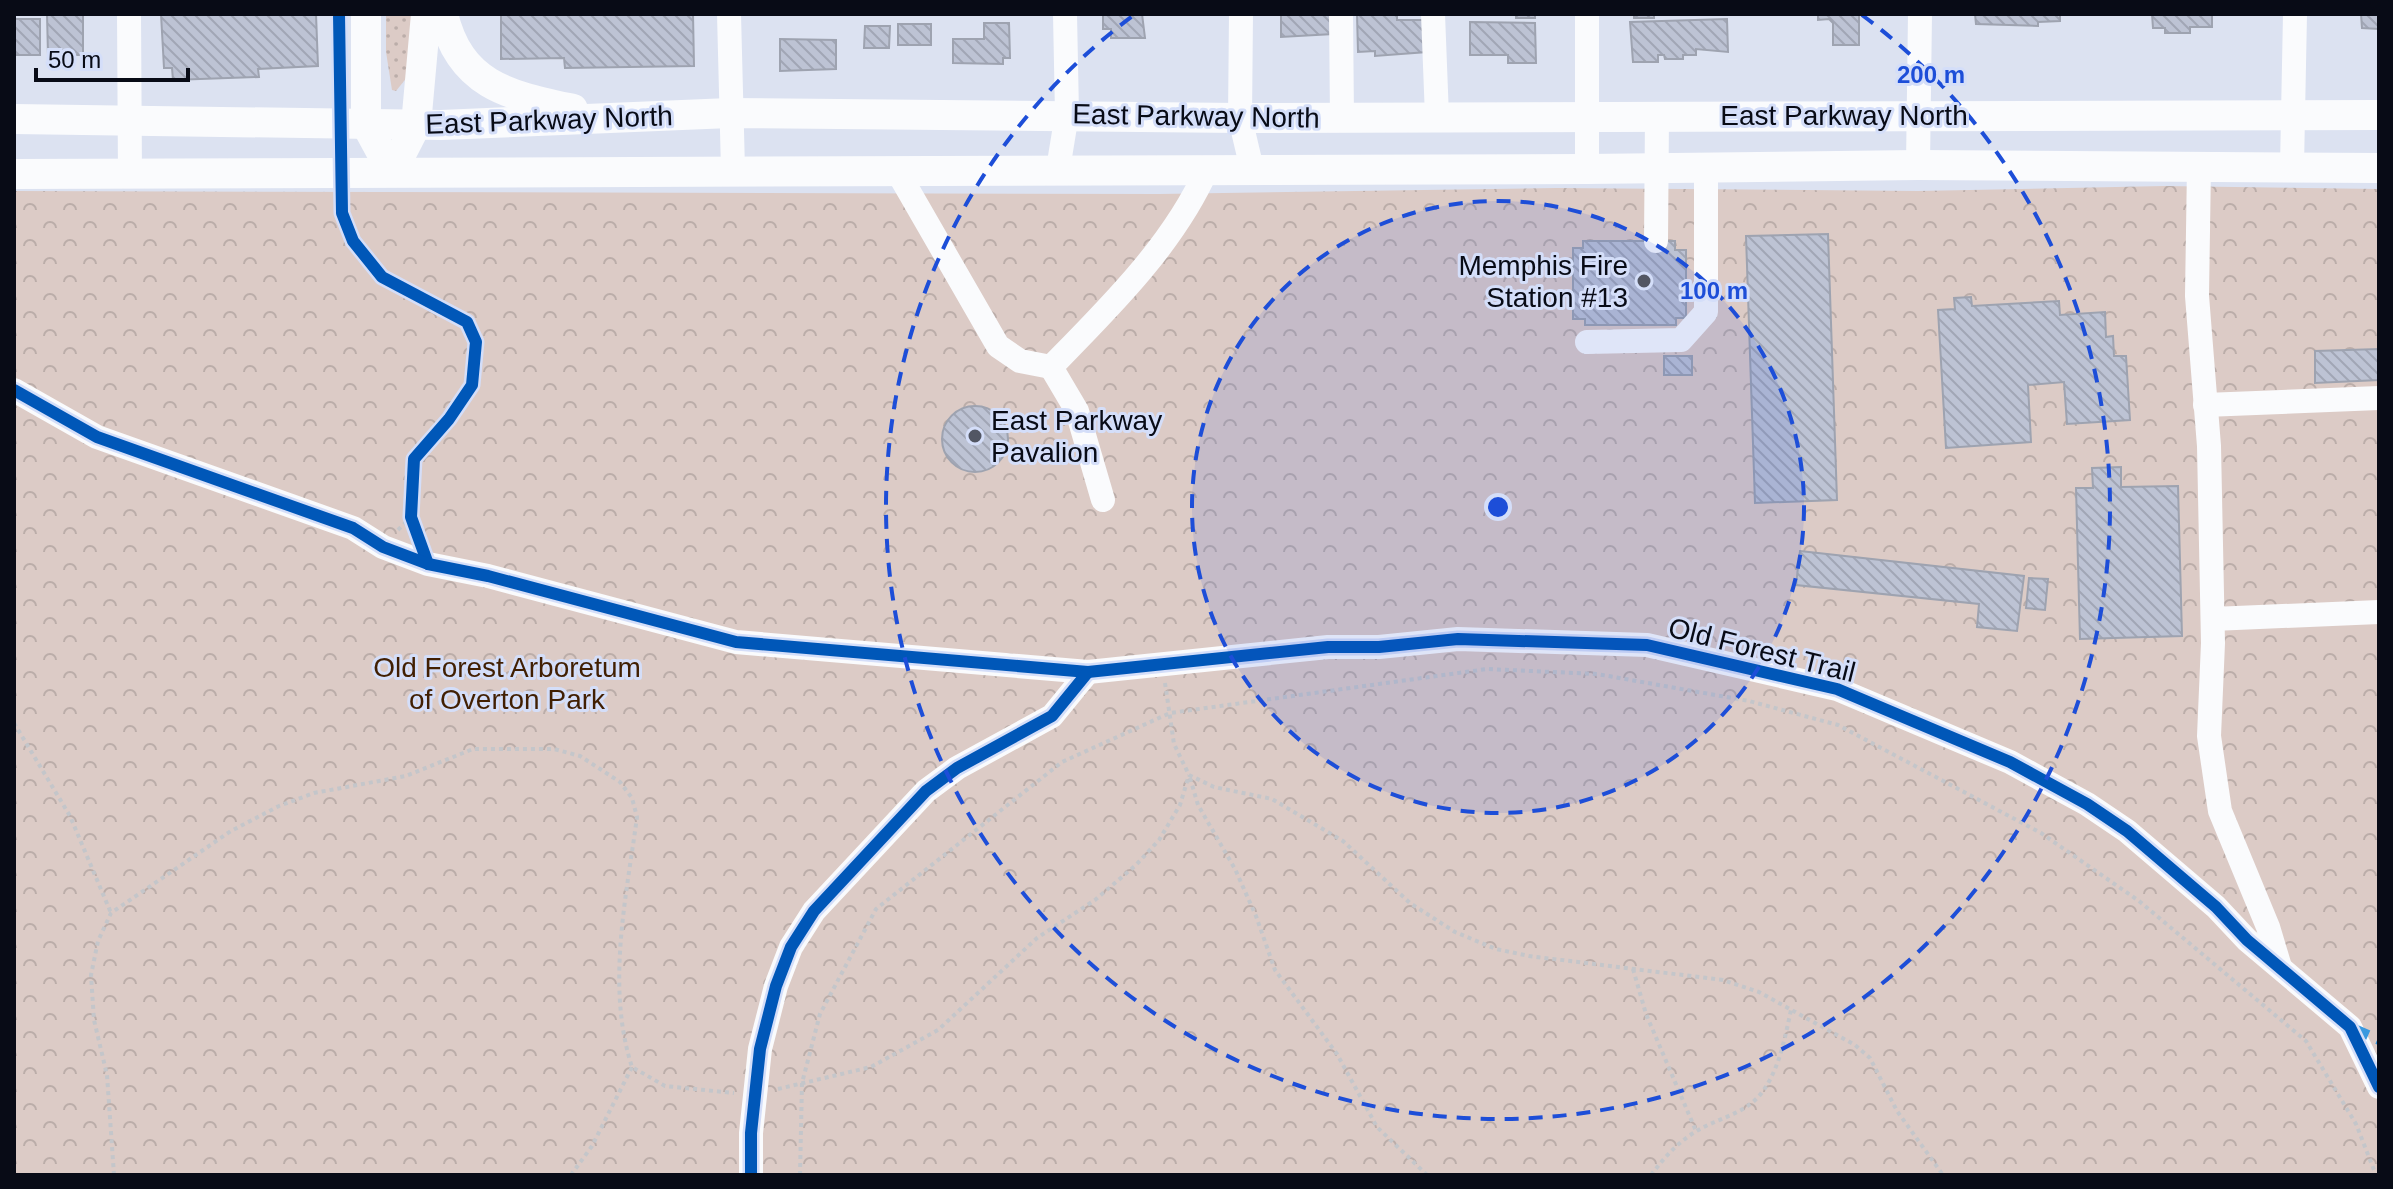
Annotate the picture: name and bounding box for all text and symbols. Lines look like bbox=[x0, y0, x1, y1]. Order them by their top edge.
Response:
scale bar bbox=[36, 32, 188, 82]
text: 50 m bbox=[48, 46, 101, 73]
text: 200 m bbox=[1897, 61, 1965, 88]
street label: East Parkway North bbox=[1072, 98, 1320, 134]
street label: East Parkway North bbox=[425, 100, 673, 140]
street label: East Parkway North bbox=[1720, 100, 1968, 131]
place label: Memphis Fire Station #13 bbox=[1458, 250, 1628, 313]
marker: Memphis Fire Station #13 bbox=[1635, 272, 1653, 290]
text: 100 m bbox=[1680, 277, 1748, 304]
place label: East Parkway Pavalion bbox=[991, 405, 1162, 468]
marker: East Parkway Pavalion bbox=[966, 427, 984, 445]
centre of rings bbox=[1484, 493, 1512, 521]
street label: Old Forest Trail bbox=[1665, 612, 1859, 688]
park label: Old Forest Arboretum of Overton Park bbox=[373, 652, 641, 715]

